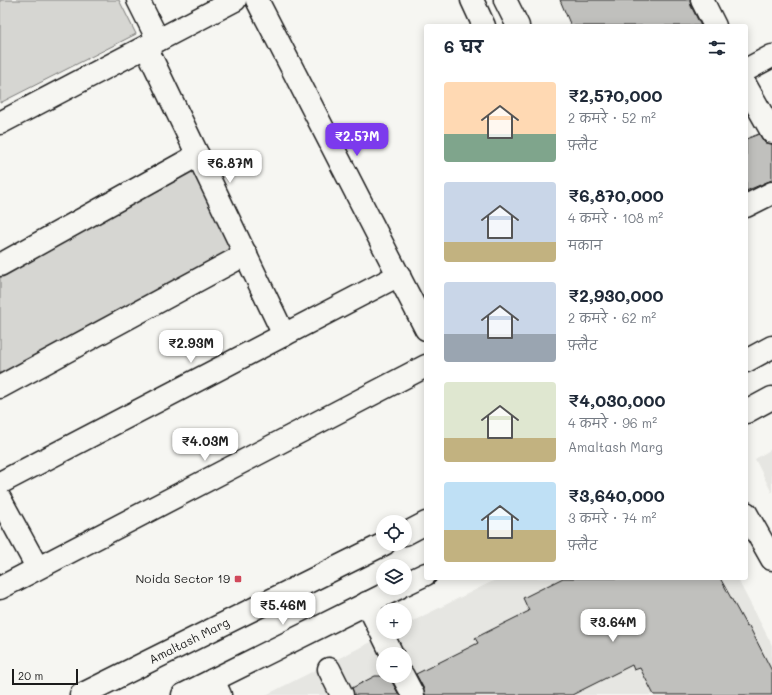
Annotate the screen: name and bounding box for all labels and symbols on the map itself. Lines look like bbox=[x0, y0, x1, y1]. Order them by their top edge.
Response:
pin: ₹2.57M bbox=[324, 123, 390, 157]
pin: ₹6.87M bbox=[197, 150, 263, 184]
pin: ₹2.93M bbox=[158, 330, 224, 364]
pin: ₹4.03M bbox=[172, 428, 238, 462]
place label: Noida Sector 19 bbox=[135, 570, 230, 586]
marker: Noida Sector 19 bbox=[233, 574, 243, 584]
pin: ₹5.46M bbox=[250, 592, 316, 626]
pin: ₹3.64M bbox=[580, 609, 646, 643]
street label: Amaltash Marg bbox=[146, 613, 232, 667]
scale bar bbox=[12, 667, 78, 686]

